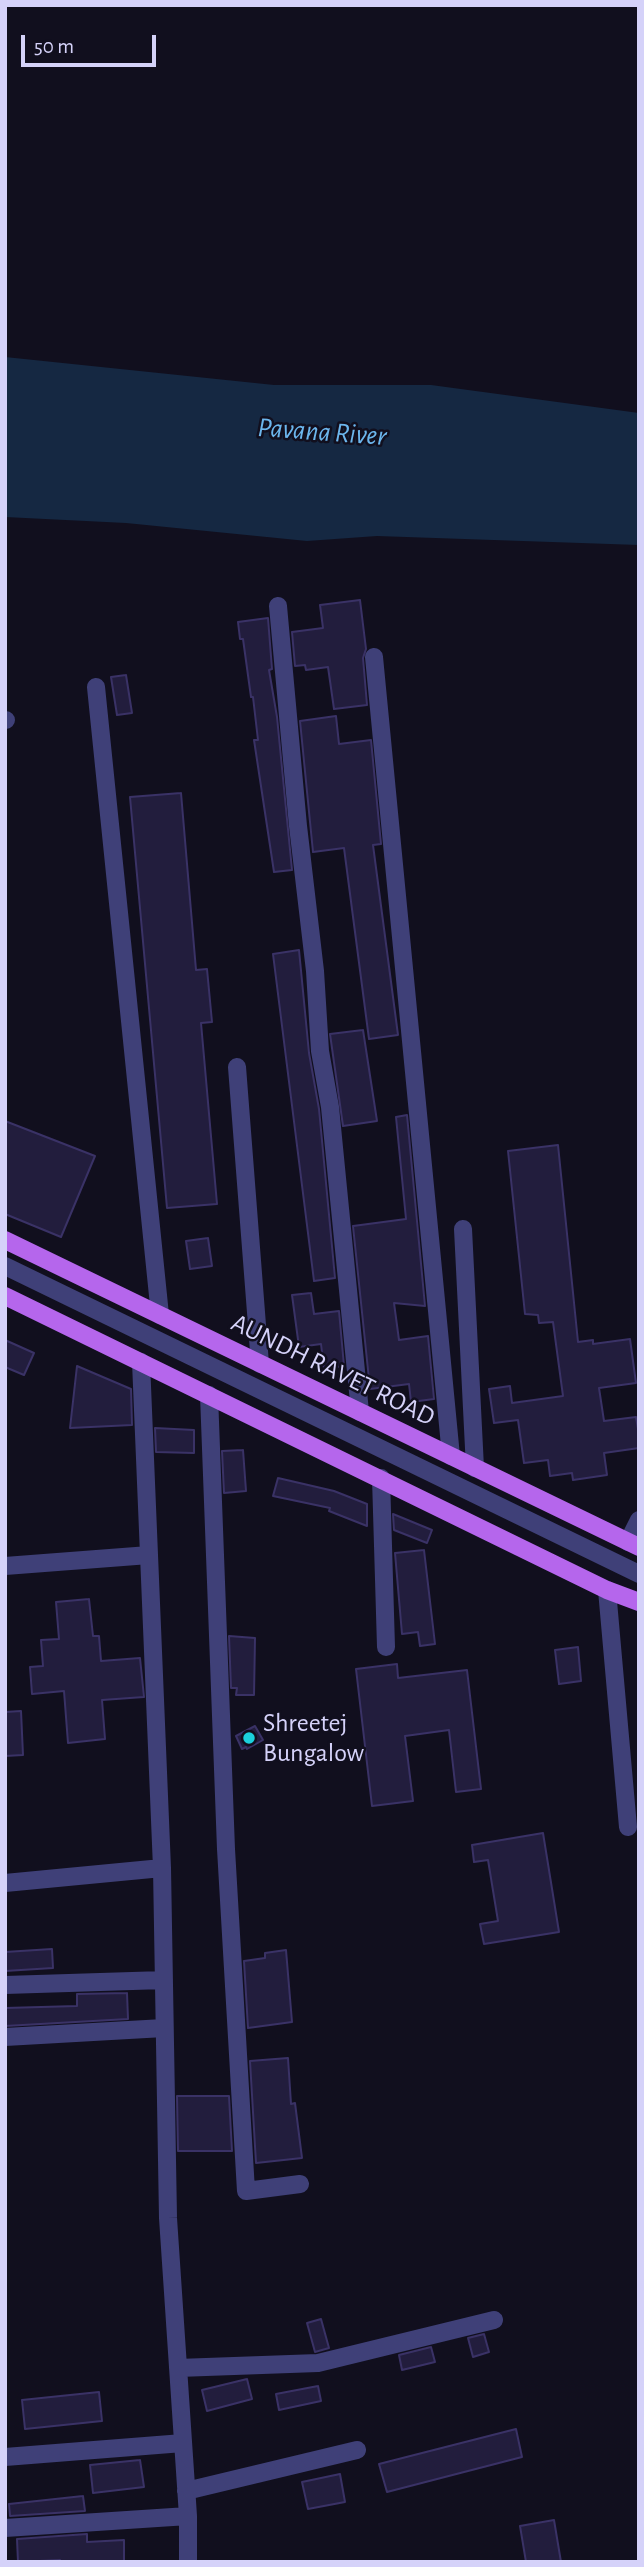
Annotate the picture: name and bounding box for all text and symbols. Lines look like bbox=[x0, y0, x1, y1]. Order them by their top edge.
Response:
scale bar bbox=[24, 21, 159, 65]
text: 50 m bbox=[34, 36, 74, 57]
water label: Pavana River bbox=[257, 411, 387, 453]
street label: AUNDH RAVET ROAD bbox=[226, 1307, 440, 1433]
place label: Shreetej Bungalow bbox=[263, 1707, 364, 1768]
marker: Shreetej Bungalow bbox=[241, 1730, 257, 1746]

